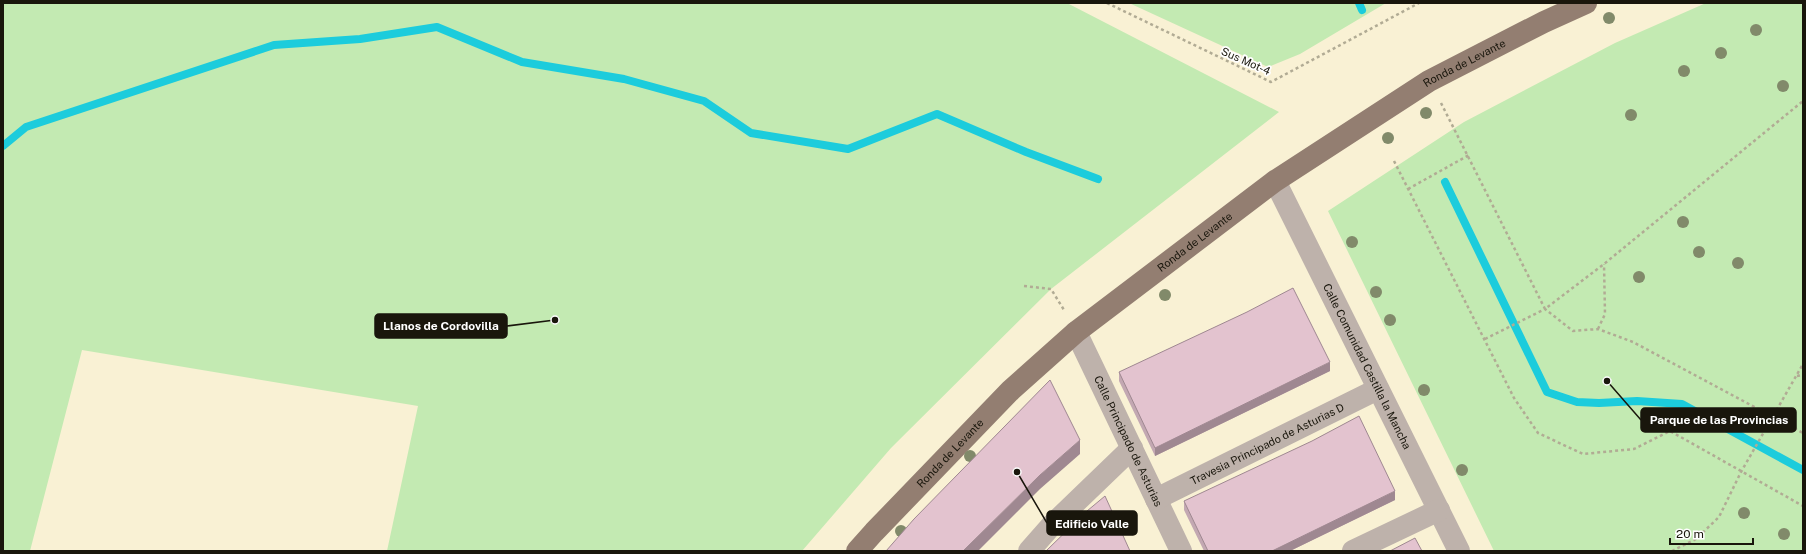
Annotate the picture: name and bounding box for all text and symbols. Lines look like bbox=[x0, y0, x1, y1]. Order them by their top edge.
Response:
street label: Ronda de Levante bbox=[1421, 37, 1507, 89]
street label: Sus Mot-4 bbox=[1220, 45, 1273, 77]
street label: Ronda de Levante bbox=[1155, 210, 1235, 274]
street label: Calle Comunidad Castilla la Mancha bbox=[1321, 282, 1413, 451]
callout: Llanos de Cordovilla bbox=[375, 314, 507, 338]
text: Llanos de Cordovilla bbox=[383, 319, 499, 333]
street label: Calle Principado de Asturias bbox=[1092, 374, 1165, 509]
street label: Travesia Principado de Asturias D bbox=[1188, 401, 1346, 487]
callout: Parque de las Provincias bbox=[1641, 408, 1796, 432]
text: Parque de las Provincias bbox=[1650, 413, 1788, 427]
street label: Ronda de Levante bbox=[914, 416, 986, 490]
callout: Edificio Valle bbox=[1047, 511, 1137, 535]
text: Edificio Valle bbox=[1055, 517, 1129, 531]
scale bar bbox=[1670, 520, 1753, 546]
text: 20 m bbox=[1676, 527, 1704, 541]

